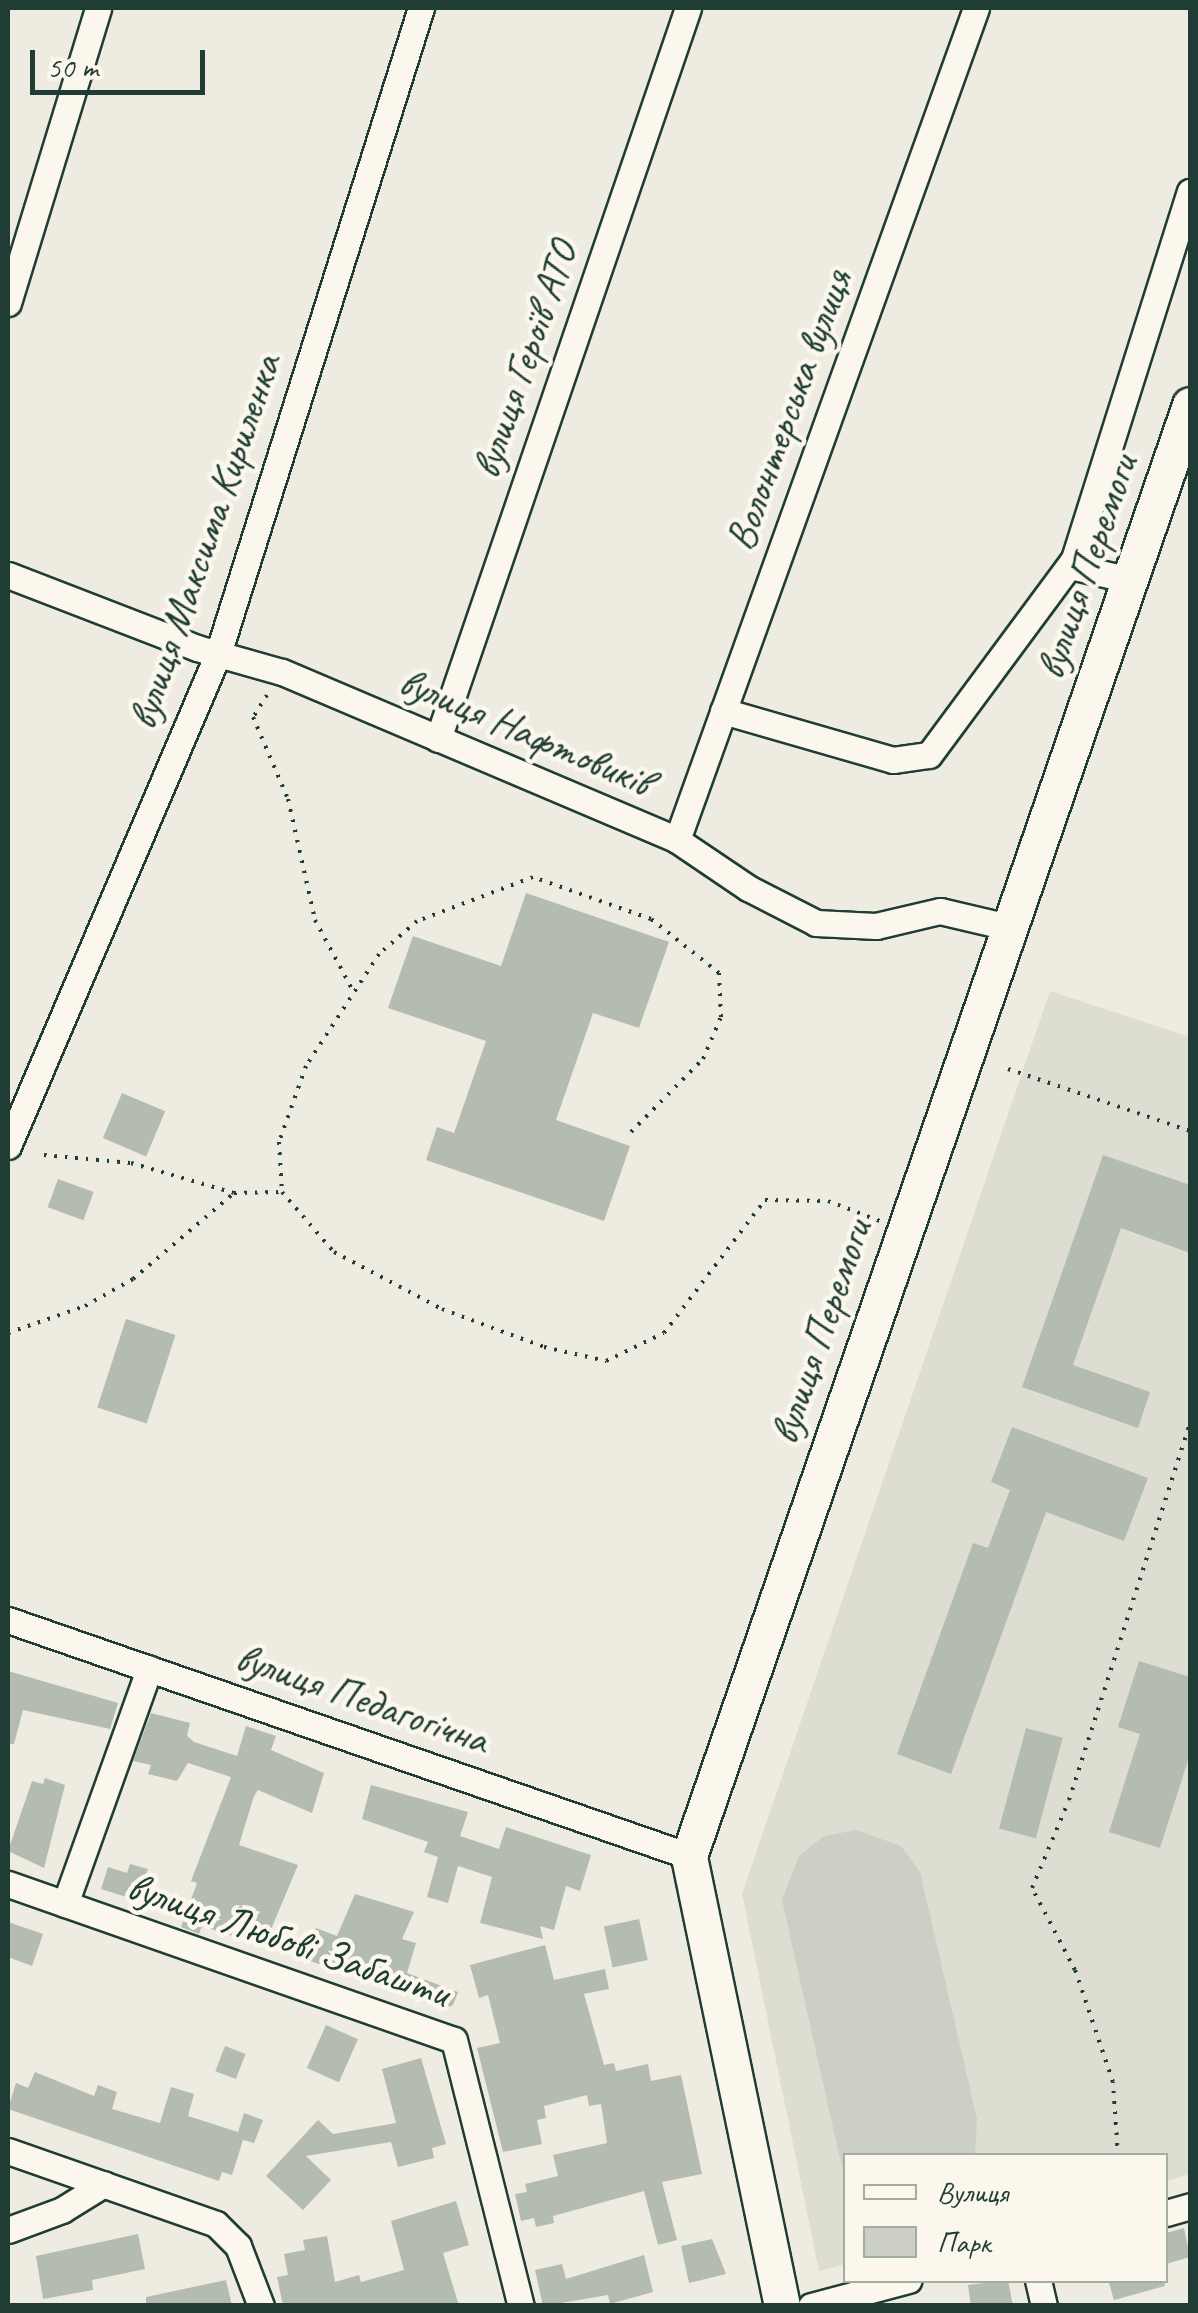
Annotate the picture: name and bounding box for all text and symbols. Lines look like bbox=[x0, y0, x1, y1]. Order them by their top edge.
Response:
scale bar bbox=[35, 30, 210, 92]
text: 50 m bbox=[47, 48, 98, 86]
street label: вулиця Героїв АТО bbox=[461, 235, 589, 485]
street label: Волонтерська вулиця bbox=[715, 262, 863, 558]
street label: вулиця Максима Кириленка bbox=[117, 348, 293, 736]
street label: вулиця Перемоги bbox=[1025, 448, 1149, 686]
street label: вулиця Нафтовиків bbox=[392, 656, 658, 808]
street label: вулиця Перемоги bbox=[759, 1213, 883, 1451]
street label: вулиця Педагогічна bbox=[229, 1632, 495, 1766]
street label: вулиця Любові Забашти bbox=[121, 1861, 455, 2019]
legend bbox=[843, 2153, 1168, 2283]
text: Вулиця bbox=[937, 2173, 1008, 2211]
text: Парк bbox=[937, 2223, 991, 2261]

